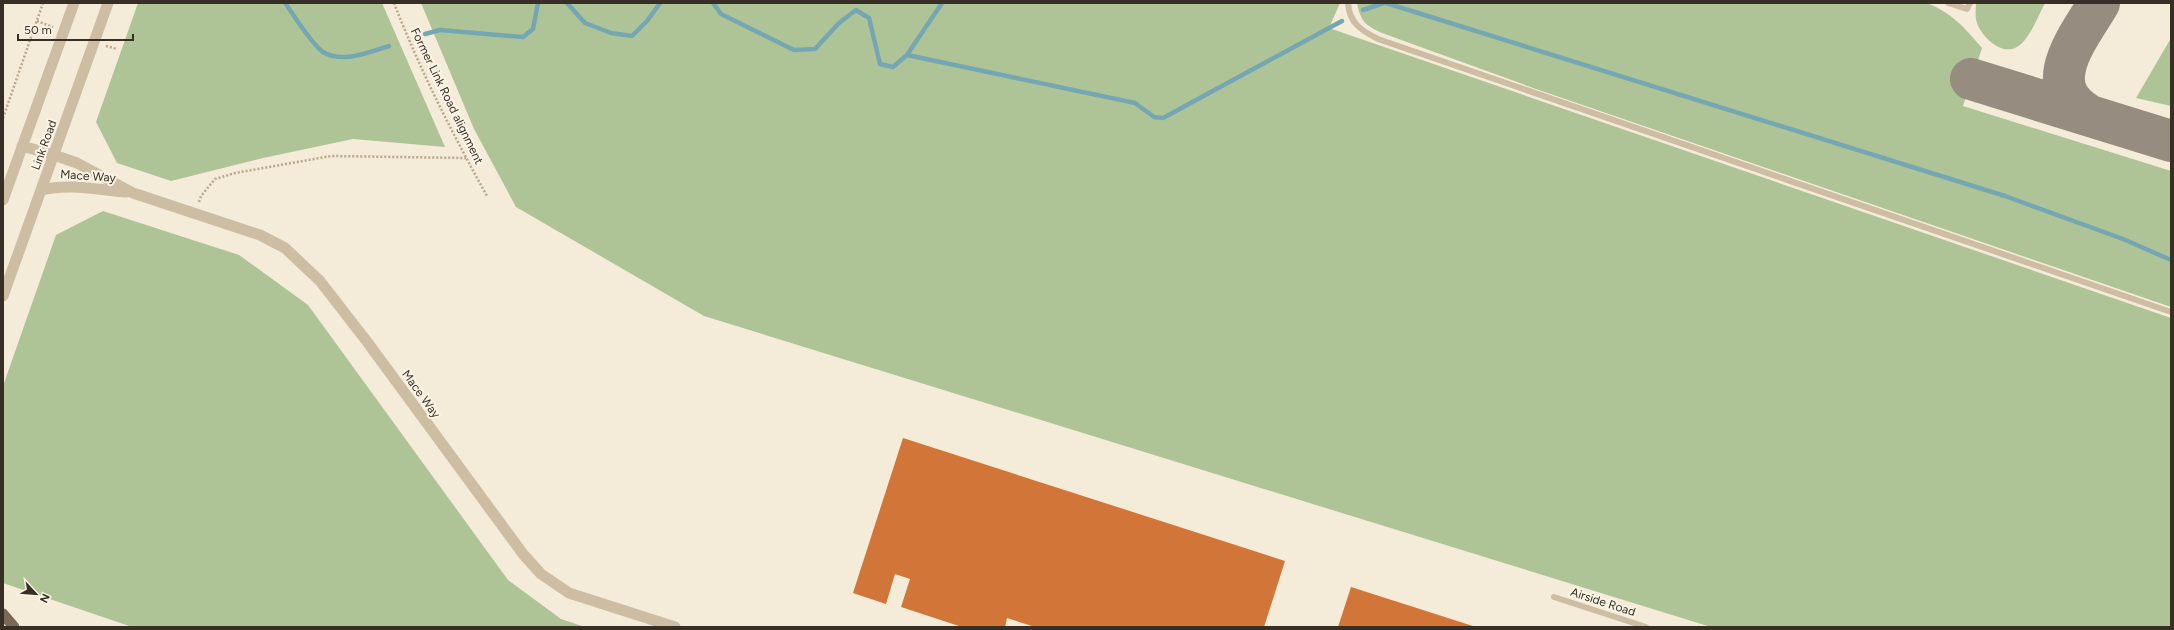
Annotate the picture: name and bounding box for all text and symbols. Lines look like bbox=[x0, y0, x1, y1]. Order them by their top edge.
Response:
scale bar bbox=[18, 16, 133, 42]
text: 50 m bbox=[24, 23, 52, 37]
street label: Former Link Road alignment bbox=[408, 26, 486, 167]
street label: Link Road bbox=[29, 118, 59, 172]
street label: Mace Way bbox=[60, 167, 117, 185]
street label: Mace Way bbox=[399, 367, 443, 421]
north arrow bbox=[16, 574, 56, 614]
street label: Airside Road bbox=[1569, 585, 1637, 619]
text: N bbox=[37, 591, 52, 605]

